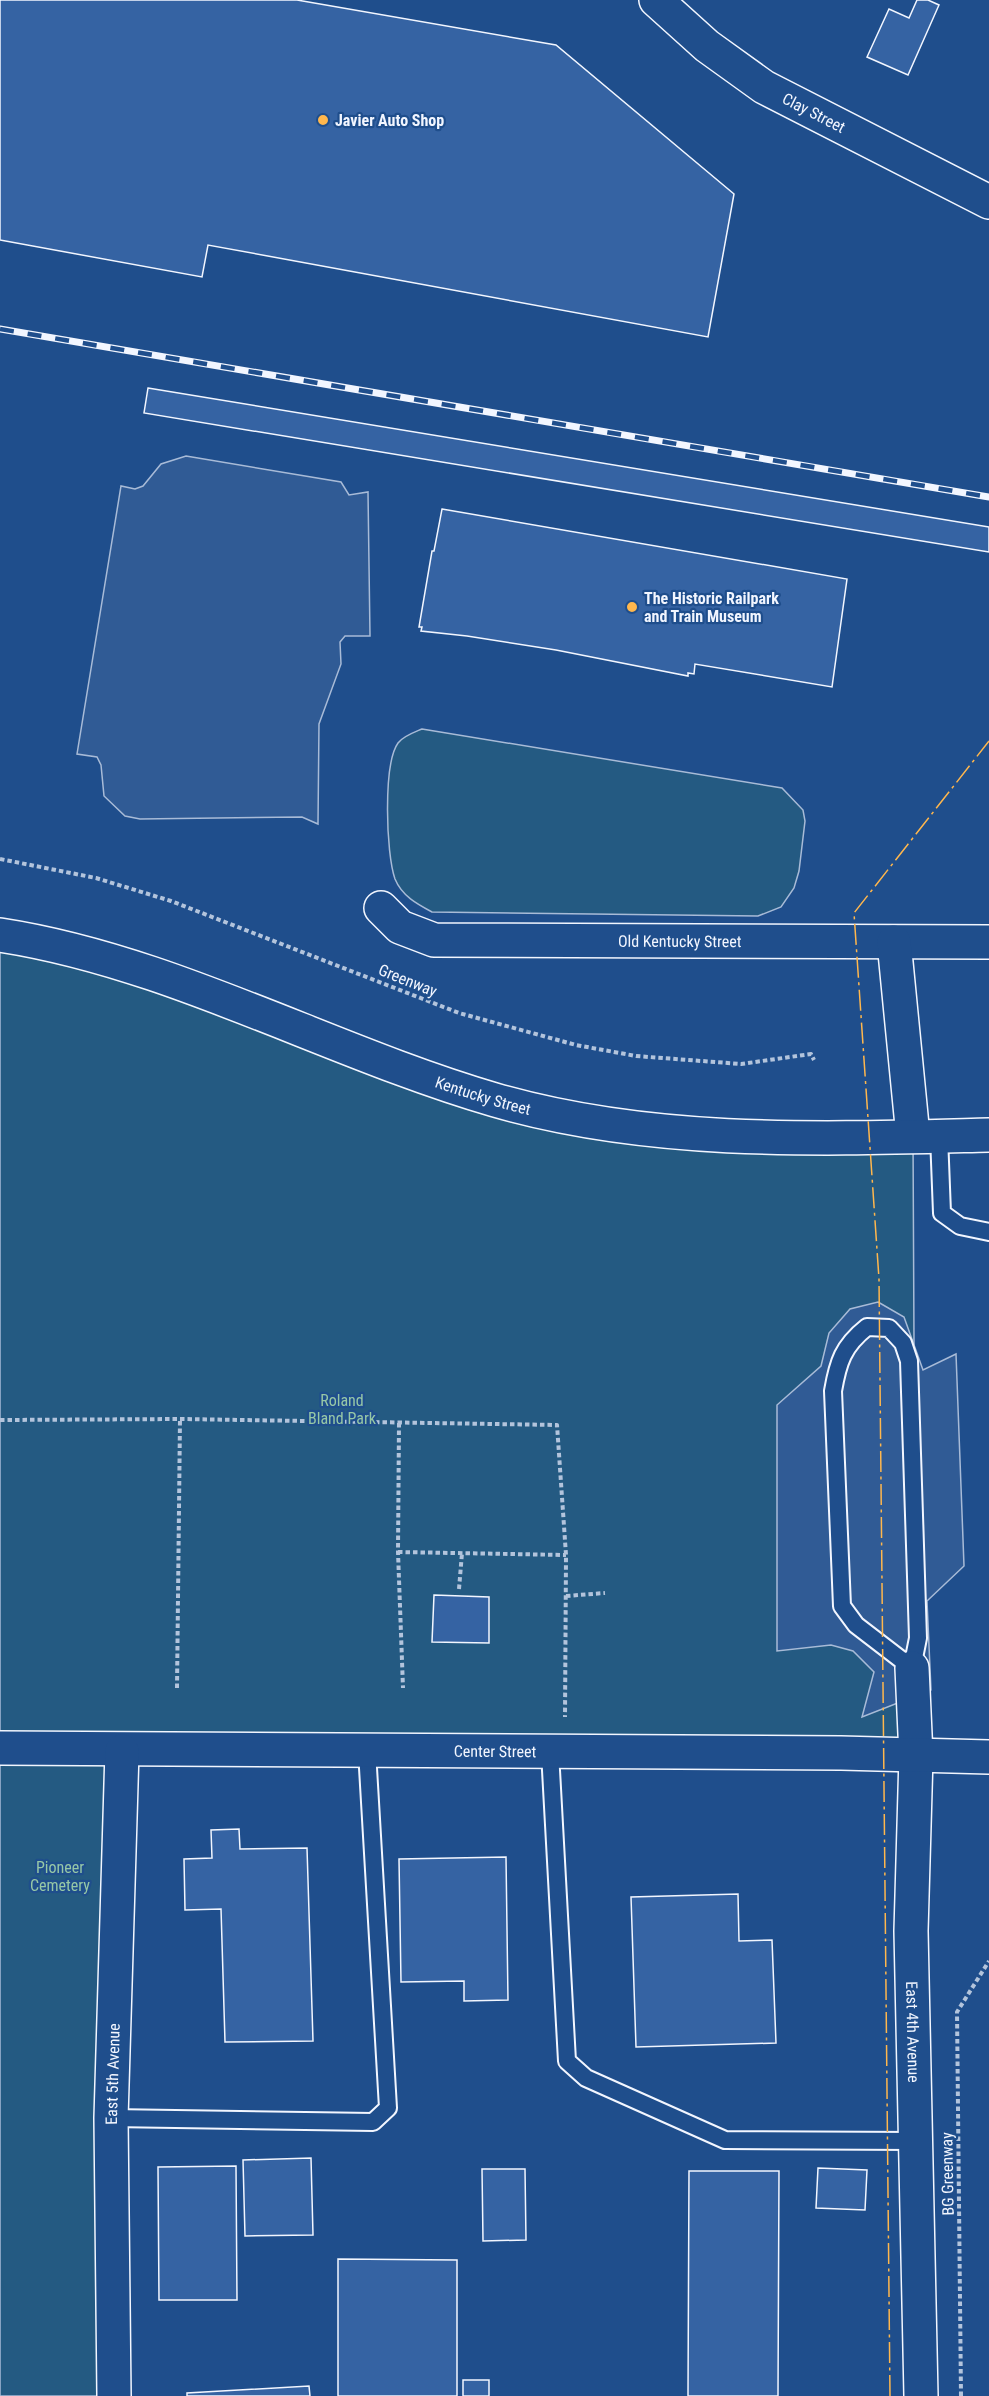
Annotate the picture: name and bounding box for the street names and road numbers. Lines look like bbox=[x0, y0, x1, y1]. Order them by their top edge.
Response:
street label: Clay Street bbox=[779, 89, 849, 137]
street label: Old Kentucky Street bbox=[618, 932, 742, 951]
street label: Greenway bbox=[376, 960, 440, 1001]
street label: Kentucky Street bbox=[433, 1073, 533, 1119]
street label: Center Street bbox=[454, 1742, 537, 1761]
street label: East 4th Avenue bbox=[902, 1981, 923, 2083]
street label: East 5th Avenue bbox=[102, 2023, 124, 2125]
street label: BG Greenway bbox=[937, 2132, 958, 2216]

